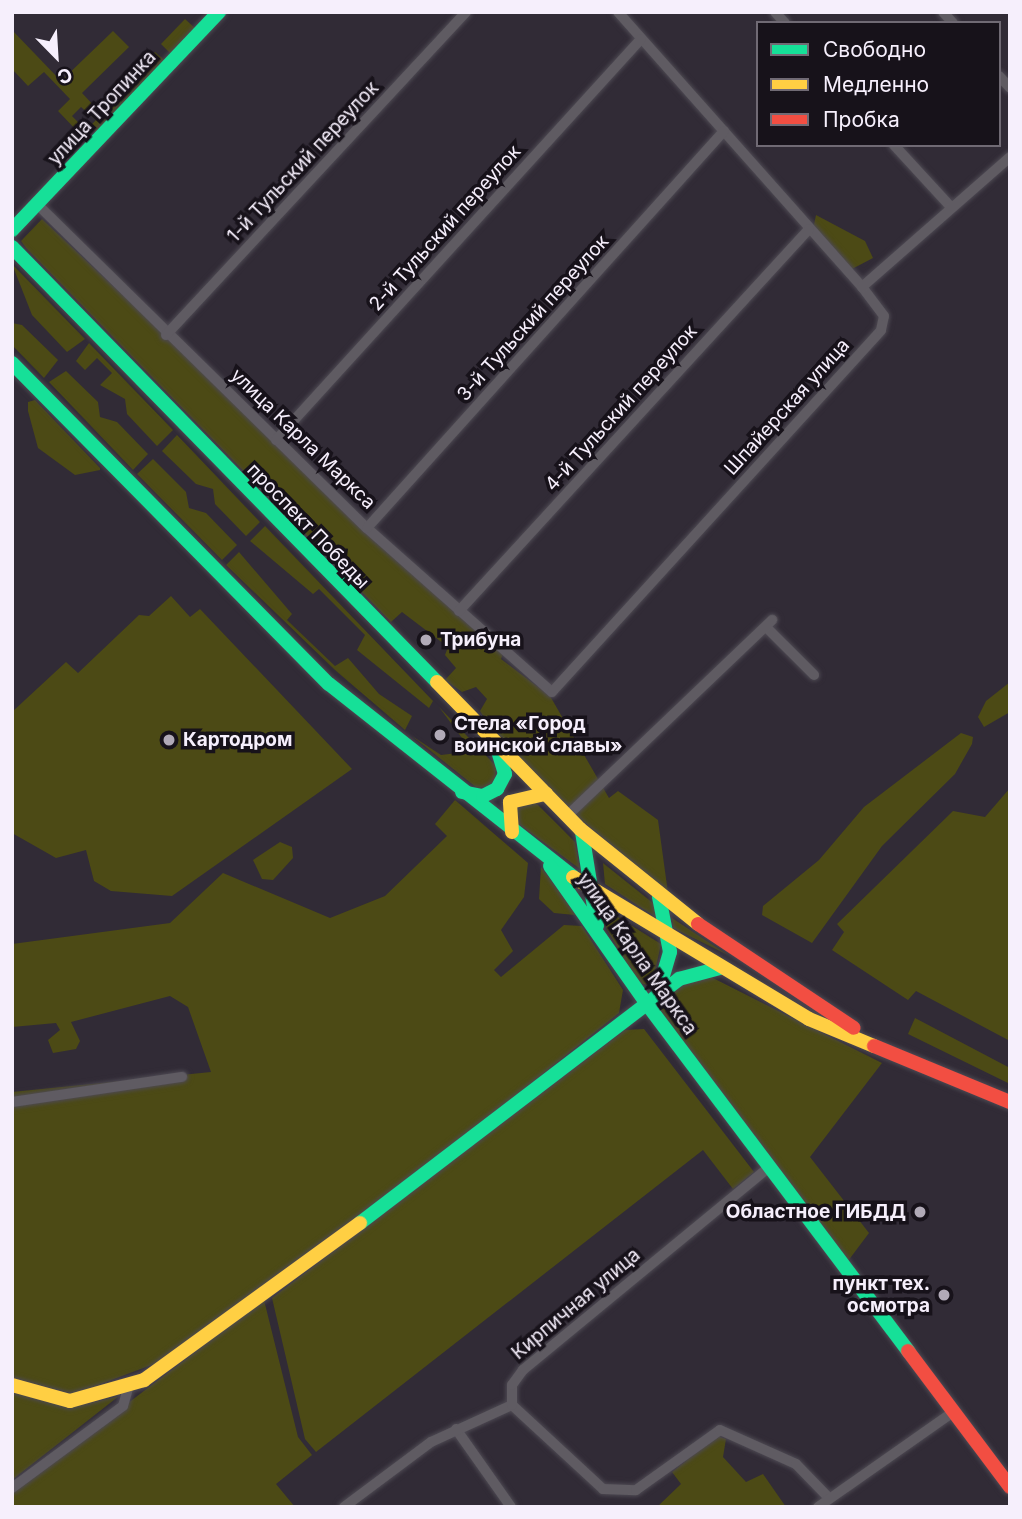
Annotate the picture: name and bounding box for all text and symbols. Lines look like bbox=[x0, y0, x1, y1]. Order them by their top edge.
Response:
north arrow bbox=[21, 21, 91, 91]
legend bbox=[756, 21, 1001, 147]
text: Свободно bbox=[823, 37, 926, 62]
street label: улица Тропинка bbox=[43, 46, 161, 170]
text: С bbox=[54, 62, 76, 89]
text: Медленно bbox=[823, 72, 929, 97]
street label: 1-й Тульский переулок bbox=[223, 77, 383, 247]
text: Пробка bbox=[823, 107, 900, 132]
street label: 2-й Тульский переулок bbox=[364, 140, 526, 316]
street label: 3-й Тульский переулок bbox=[452, 230, 614, 406]
street label: 4-й Тульский переулок bbox=[540, 320, 702, 496]
street label: Шпайерская улица bbox=[720, 334, 854, 480]
street label: улица Карла Маркса bbox=[226, 364, 380, 514]
street label: проспект Победы bbox=[242, 459, 374, 593]
place label: Трибуна bbox=[440, 629, 521, 651]
marker: Трибуна bbox=[418, 632, 434, 648]
place label: Стела «Город воинской славы» bbox=[454, 713, 623, 757]
marker: Стела «Город воинской славы» bbox=[432, 727, 448, 743]
place label: Картодром bbox=[183, 729, 292, 751]
marker: Картодром bbox=[161, 732, 177, 748]
street label: улица Карла Маркса bbox=[572, 869, 702, 1039]
place label: Областное ГИБДД bbox=[726, 1201, 906, 1223]
marker: Областное ГИБДД bbox=[912, 1204, 928, 1220]
street label: Кирпичная улица bbox=[507, 1244, 645, 1364]
place label: пункт тех. осмотра bbox=[833, 1273, 930, 1317]
marker: пункт тех. осмотра bbox=[936, 1287, 952, 1303]

